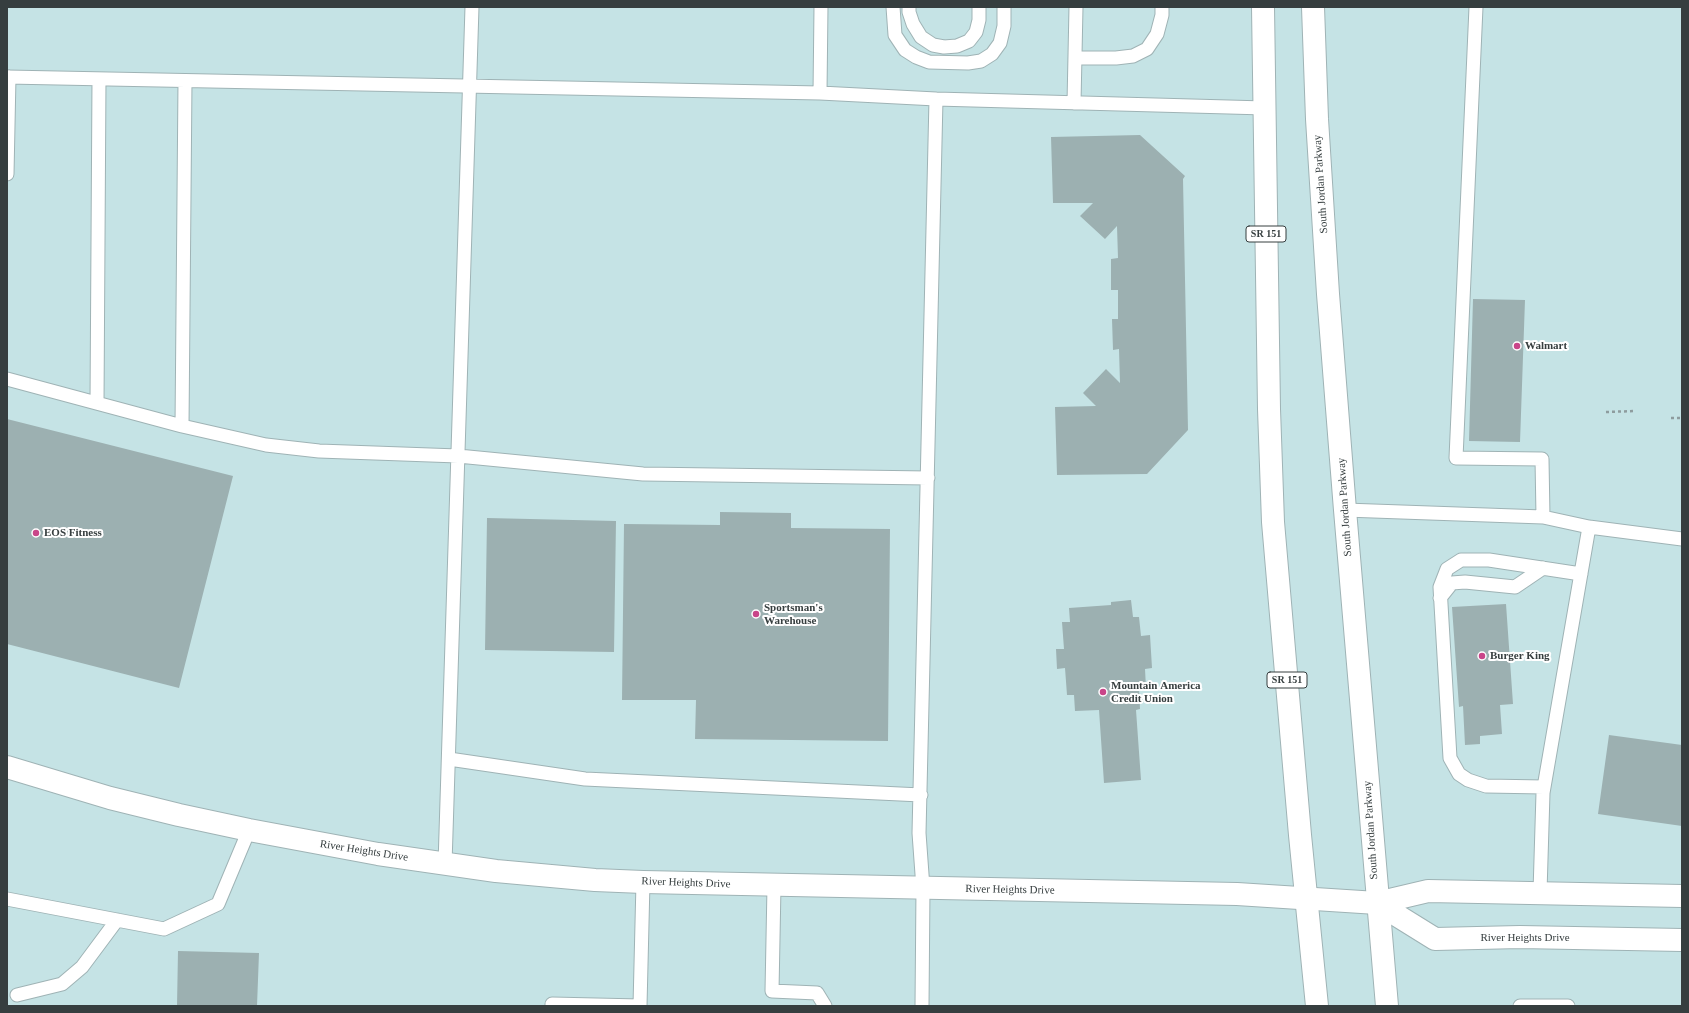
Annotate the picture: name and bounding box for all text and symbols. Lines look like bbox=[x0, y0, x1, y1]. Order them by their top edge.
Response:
street label: South Jordan Parkway bbox=[1311, 134, 1331, 234]
road number: SR 151 bbox=[1246, 226, 1286, 242]
place label: Walmart bbox=[1525, 339, 1567, 353]
marker: Walmart bbox=[1512, 341, 1522, 351]
street label: South Jordan Parkway bbox=[1335, 457, 1355, 557]
place label: EOS Fitness bbox=[44, 526, 102, 540]
marker: EOS Fitness bbox=[31, 528, 41, 538]
place label: Sportsman's Warehouse bbox=[764, 601, 823, 627]
marker: Sportsman's Warehouse bbox=[751, 609, 761, 619]
place label: Burger King bbox=[1490, 649, 1550, 663]
marker: Burger King bbox=[1477, 651, 1487, 661]
road number: SR 151 bbox=[1267, 672, 1307, 688]
place label: Mountain America Credit Union bbox=[1111, 679, 1201, 705]
marker: Mountain America Credit Union bbox=[1098, 687, 1108, 697]
street label: South Jordan Parkway bbox=[1361, 780, 1381, 880]
street label: River Heights Drive bbox=[319, 838, 409, 864]
street label: River Heights Drive bbox=[641, 875, 731, 891]
street label: River Heights Drive bbox=[965, 883, 1055, 897]
street label: River Heights Drive bbox=[1480, 931, 1570, 945]

